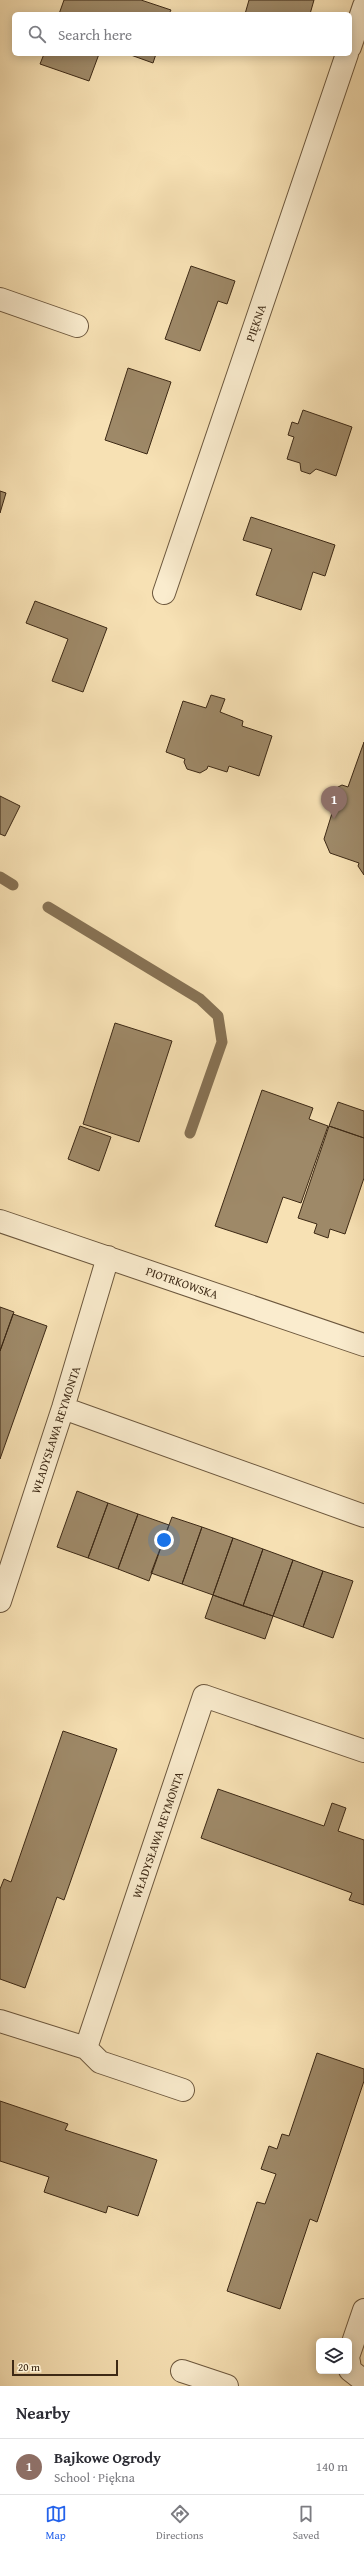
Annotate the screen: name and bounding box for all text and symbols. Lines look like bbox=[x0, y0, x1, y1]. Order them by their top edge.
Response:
search box bbox=[12, 12, 352, 56]
icon: search bbox=[26, 23, 48, 45]
text: Search here bbox=[58, 24, 132, 45]
street label: PIĘKNA bbox=[241, 301, 270, 344]
pin: 1 bbox=[321, 786, 347, 819]
street label: PIOTRKOWSKA bbox=[144, 1262, 221, 1303]
street label: WŁADYSŁAWA REYMONTA bbox=[27, 1363, 84, 1496]
your location bbox=[154, 1530, 174, 1550]
street label: WŁADYSŁAWA REYMONTA bbox=[128, 1768, 187, 1901]
map controls bbox=[316, 2338, 352, 2374]
button: layers bbox=[316, 2338, 352, 2374]
scale bar bbox=[12, 2358, 118, 2377]
text: 20 m bbox=[18, 2359, 40, 2375]
text: Nearby bbox=[16, 2400, 70, 2425]
text: Bajkowe Ogrody bbox=[54, 2447, 161, 2468]
text: 1 bbox=[26, 2457, 32, 2476]
text: 140 m bbox=[316, 2457, 348, 2476]
text: School · Piękna bbox=[54, 2468, 135, 2487]
tab: Map bbox=[45, 2503, 67, 2543]
tab: Directions bbox=[156, 2503, 203, 2543]
tab: Saved bbox=[293, 2503, 319, 2543]

